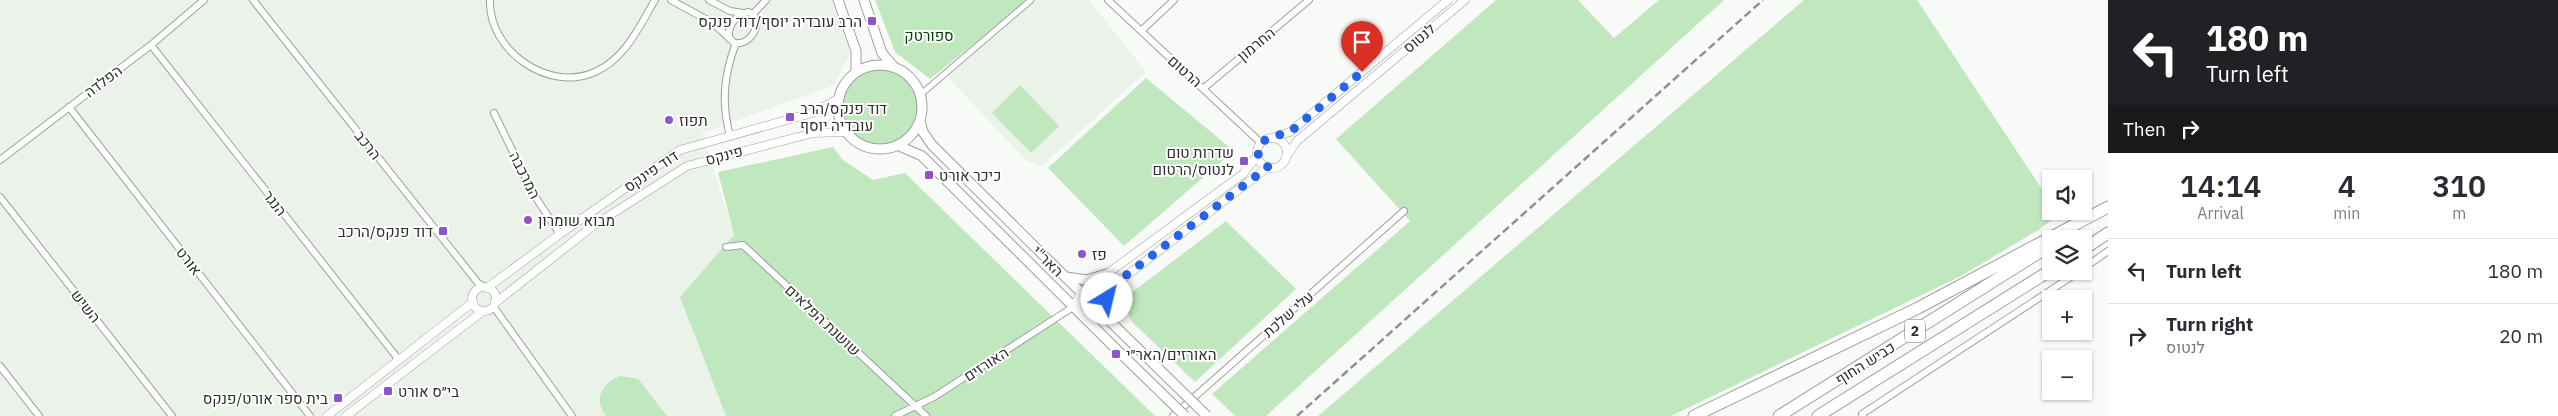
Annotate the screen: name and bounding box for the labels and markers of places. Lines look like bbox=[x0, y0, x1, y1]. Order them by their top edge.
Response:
place label: הרב עובדיה יוסף/דוד פנקס bbox=[698, 12, 862, 31]
marker: הרב עובדיה יוסף/דוד פנקס bbox=[866, 15, 878, 27]
pin bbox=[1341, 21, 1383, 72]
place label: דוד פנקס/הרב עובדיה יוסף bbox=[800, 99, 887, 135]
place label: תפוז bbox=[679, 111, 708, 130]
marker: דוד פנקס/הרב עובדיה יוסף bbox=[784, 111, 796, 123]
marker: תפוז bbox=[663, 114, 675, 126]
place label: שדרות טום לנטוס/הרטום bbox=[1153, 143, 1234, 179]
marker: שדרות טום לנטוס/הרטום bbox=[1238, 155, 1250, 167]
place label: כיכר אורט bbox=[939, 166, 1001, 185]
marker: כיכר אורט bbox=[923, 169, 935, 181]
place label: מבוא שומרון bbox=[538, 211, 615, 230]
marker: מבוא שומרון bbox=[522, 214, 534, 226]
place label: דוד פנקס/הרכב bbox=[338, 222, 433, 241]
marker: דוד פנקס/הרכב bbox=[437, 225, 449, 237]
place label: פז bbox=[1092, 245, 1107, 264]
marker: פז bbox=[1076, 248, 1088, 260]
place label: האורזים/האר״י bbox=[1126, 345, 1217, 364]
marker: האורזים/האר״י bbox=[1110, 348, 1122, 360]
place label: בי״ס אורט bbox=[398, 382, 459, 401]
marker: בי״ס אורט bbox=[382, 385, 394, 397]
place label: בית ספר אורט/פנקס bbox=[203, 389, 328, 408]
marker: בית ספר אורט/פנקס bbox=[332, 392, 344, 404]

